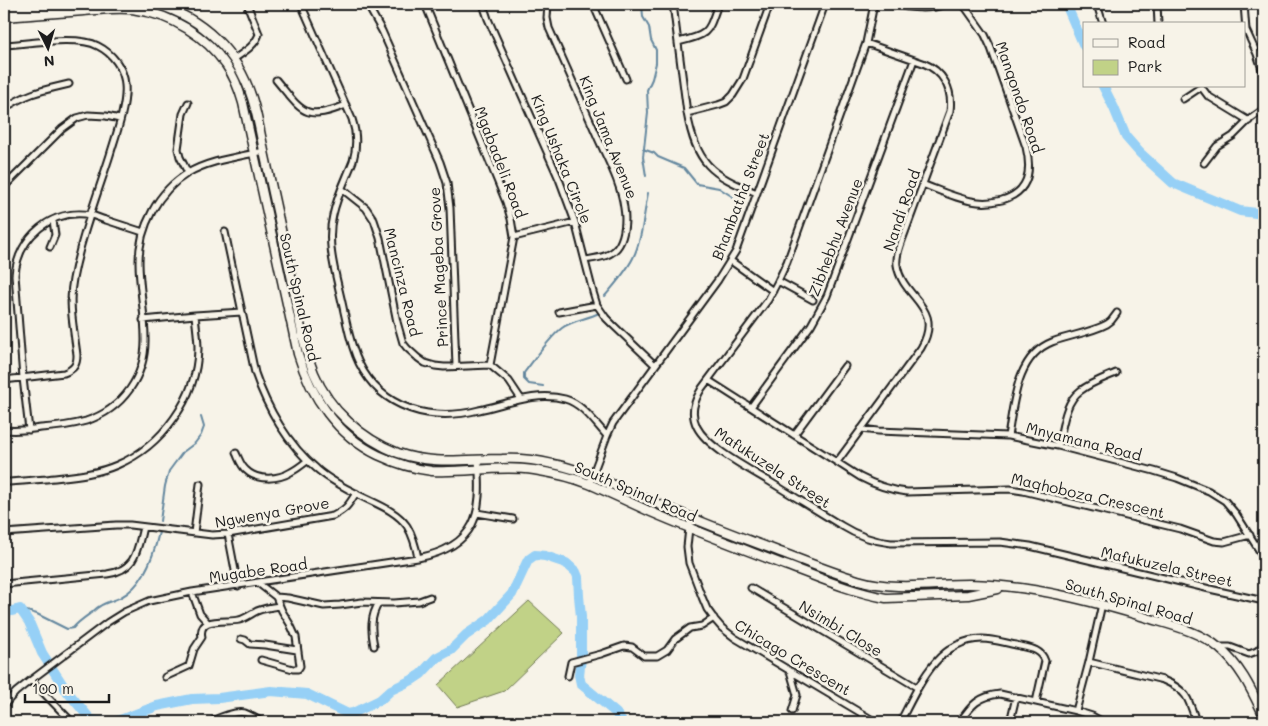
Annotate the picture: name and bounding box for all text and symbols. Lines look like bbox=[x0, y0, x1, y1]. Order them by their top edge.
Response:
north arrow bbox=[22, 22, 72, 72]
legend bbox=[1083, 22, 1246, 88]
text: Road bbox=[1128, 32, 1165, 52]
street label: Manqondo Road bbox=[991, 38, 1049, 156]
text: N bbox=[43, 52, 55, 71]
text: Park bbox=[1128, 56, 1162, 76]
street label: King Jama Avenue bbox=[575, 72, 643, 202]
street label: King Ushaka Circle bbox=[527, 92, 597, 226]
street label: Mgabadeli Road bbox=[470, 103, 532, 221]
street label: Bhambatha Street bbox=[706, 129, 774, 263]
street label: Nandi Road bbox=[878, 167, 924, 253]
street label: Zibhebhu Avenue bbox=[803, 175, 867, 299]
street label: Prince Mageba Grove bbox=[424, 186, 452, 348]
street label: Mancinza Road bbox=[380, 226, 426, 338]
street label: South Spinal Road bbox=[275, 231, 325, 363]
street label: Mnyamana Road bbox=[1024, 417, 1144, 465]
street label: Mafukuzela Street bbox=[711, 422, 835, 512]
street label: South Spinal Road bbox=[572, 456, 700, 526]
street label: Maqhoboza Crescent bbox=[1009, 468, 1167, 522]
street label: Ngwenya Grove bbox=[213, 492, 331, 532]
street label: Mafukuzela Street bbox=[1099, 541, 1235, 591]
street label: Mugabe Road bbox=[207, 553, 309, 587]
street label: South Spinal Road bbox=[1063, 573, 1195, 629]
street label: Nsimbi Close bbox=[796, 595, 886, 661]
street label: Chicago Crescent bbox=[731, 614, 855, 700]
scale bar bbox=[25, 671, 109, 703]
text: 100 m bbox=[32, 678, 74, 698]

